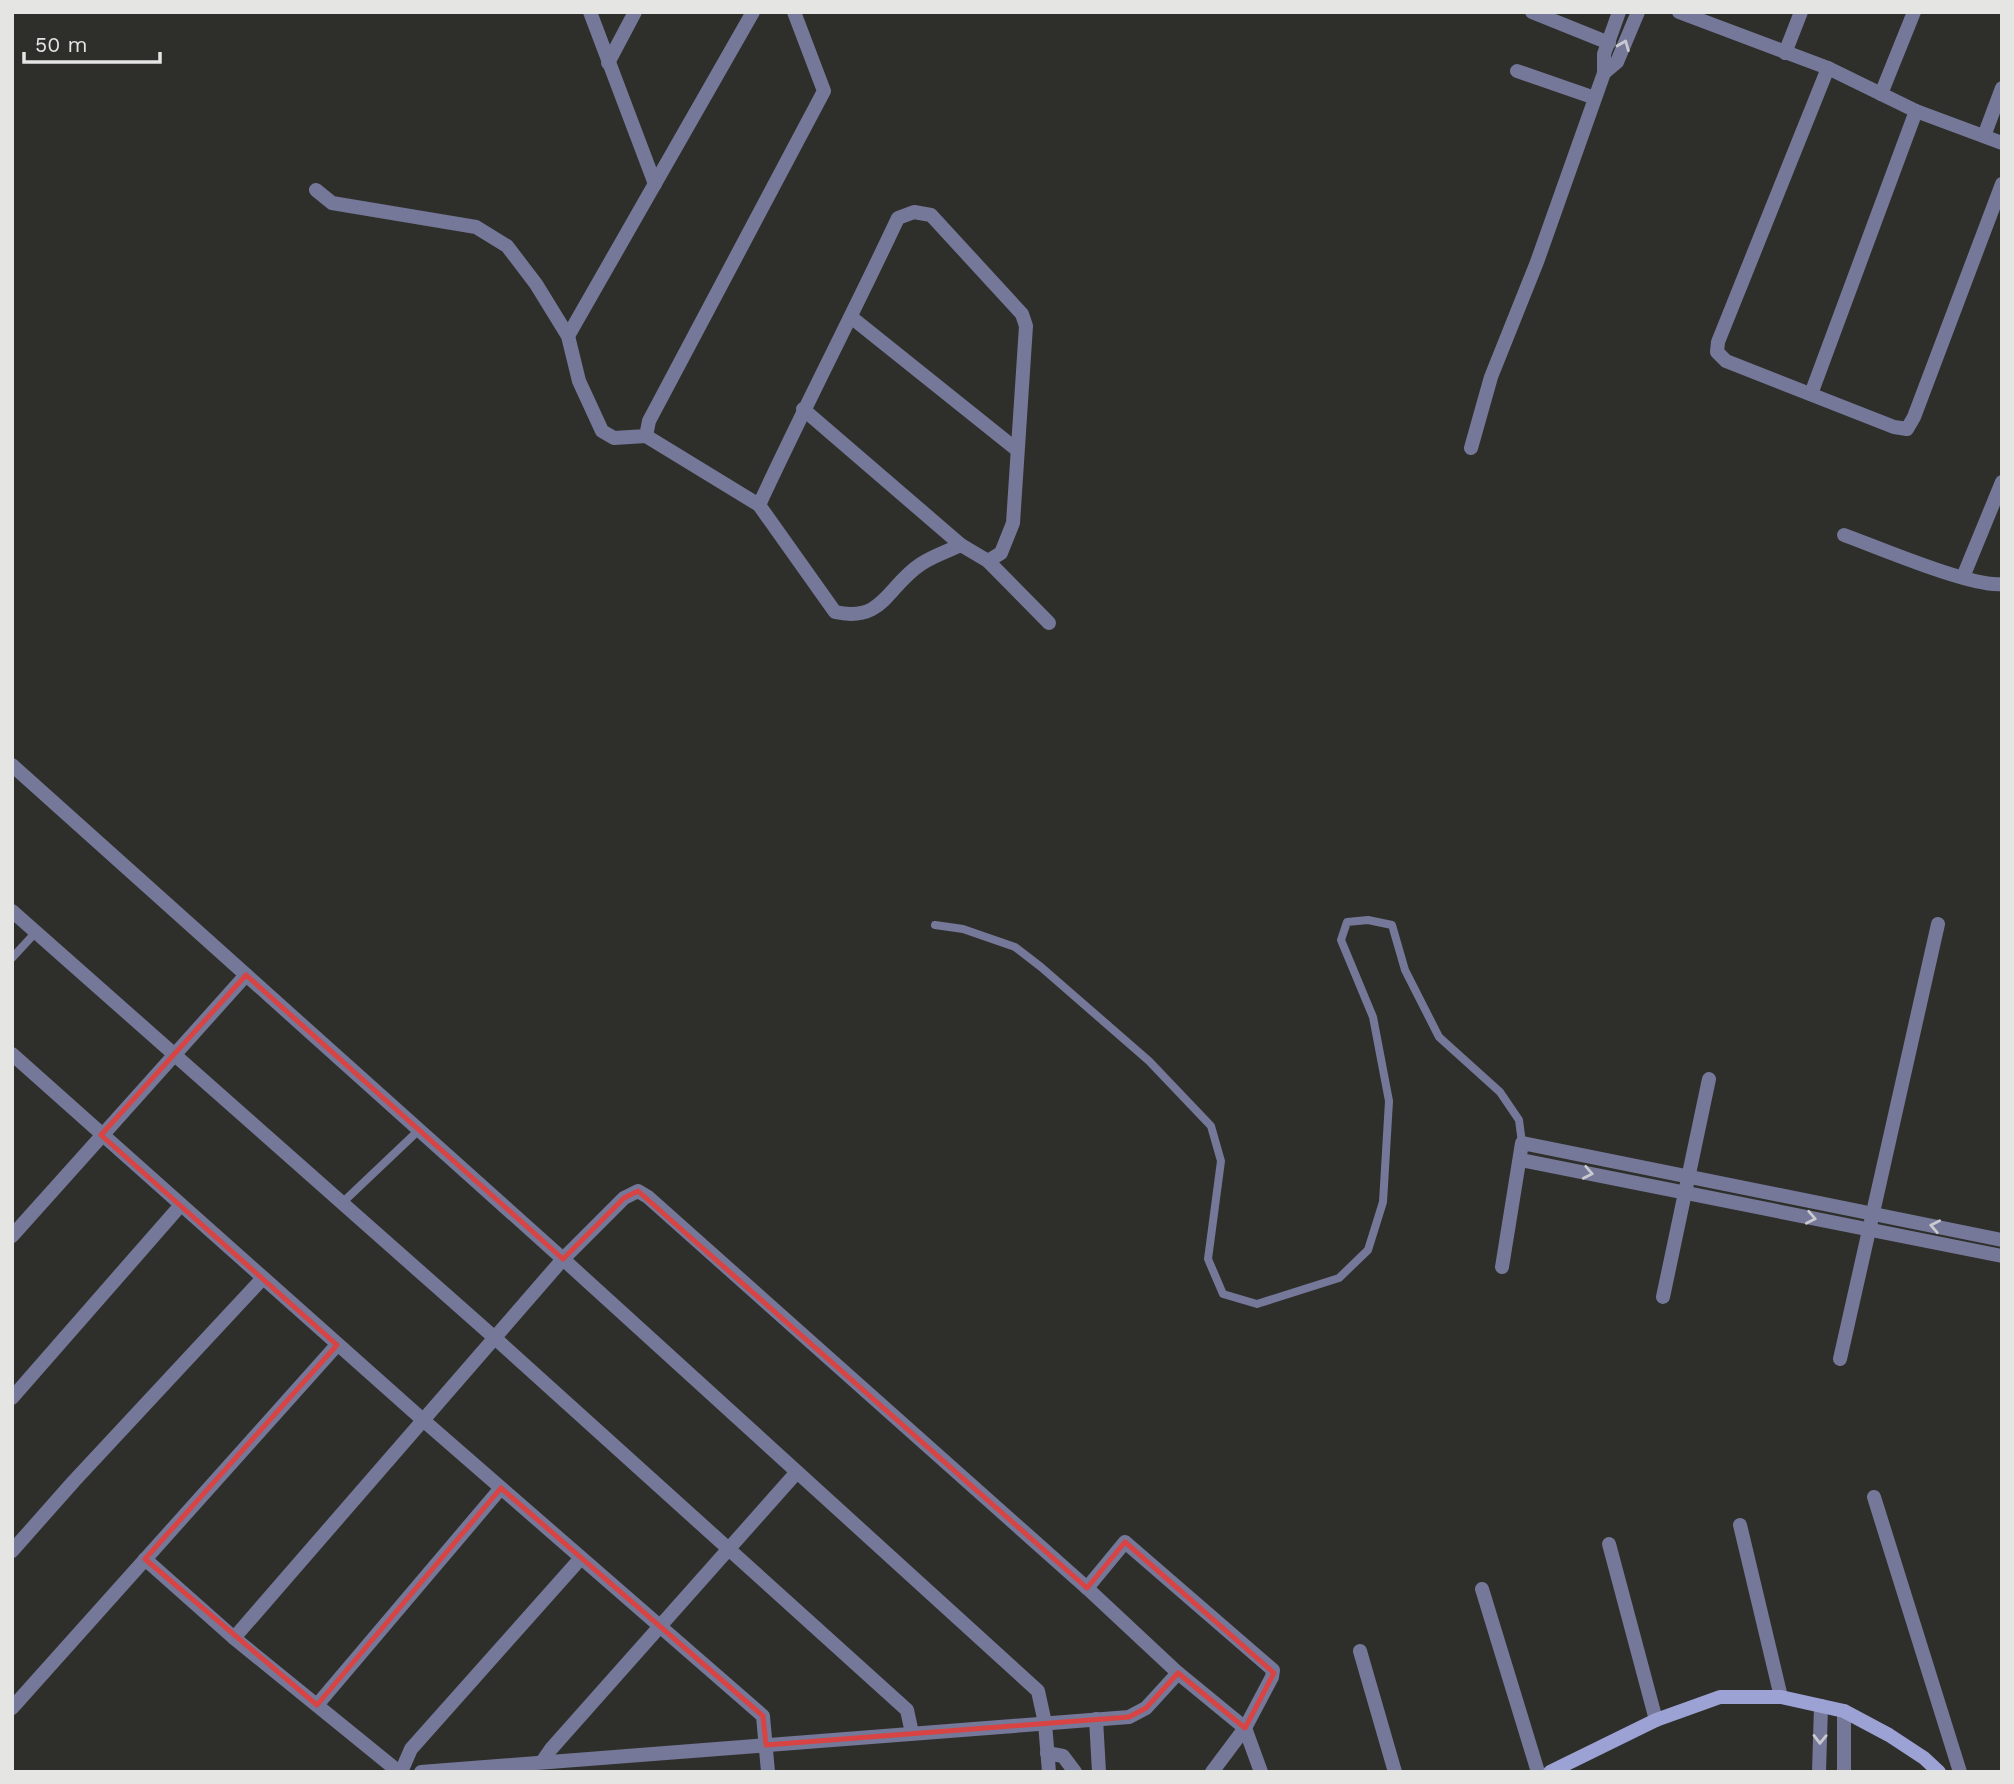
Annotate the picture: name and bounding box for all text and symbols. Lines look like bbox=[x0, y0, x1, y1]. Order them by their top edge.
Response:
scale bar bbox=[24, 21, 161, 65]
text: 50 m bbox=[35, 32, 87, 57]
one-way arrow bbox=[1616, 40, 1630, 52]
one-way arrow bbox=[1582, 1165, 1594, 1180]
one-way arrow bbox=[1805, 1210, 1817, 1225]
one-way arrow bbox=[1929, 1220, 1941, 1235]
one-way arrow bbox=[1812, 1734, 1828, 1745]

